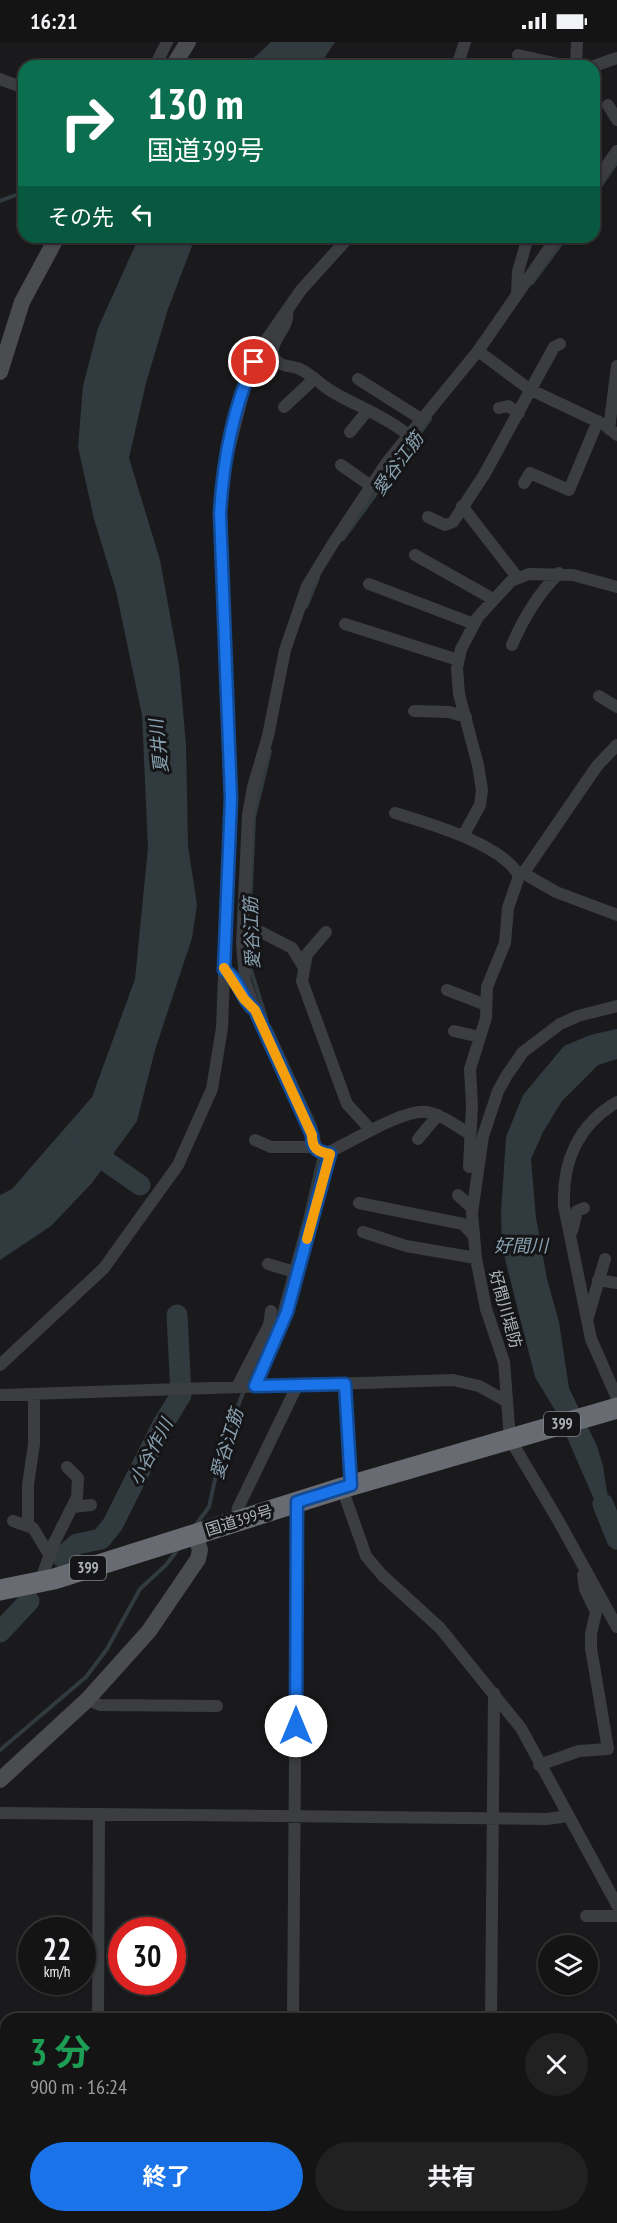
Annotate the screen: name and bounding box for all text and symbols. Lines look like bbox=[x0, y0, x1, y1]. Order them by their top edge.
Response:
text: 16:21 bbox=[30, 7, 78, 35]
text: 130 m bbox=[147, 76, 244, 131]
icon: right bbox=[48, 84, 126, 162]
text: 国道399号 bbox=[147, 133, 264, 167]
icon: left bbox=[126, 198, 159, 231]
text: その先 bbox=[48, 203, 114, 231]
pin bbox=[228, 336, 279, 387]
icon: arrive bbox=[237, 345, 270, 378]
water label: 愛谷江筋 bbox=[367, 425, 430, 500]
water label: 夏井川 bbox=[144, 716, 173, 774]
water label: 愛谷江筋 bbox=[239, 894, 264, 969]
water label: 好間川 bbox=[494, 1234, 550, 1257]
street label: 好間川堤防 bbox=[485, 1268, 527, 1350]
water label: 愛谷江筋 bbox=[205, 1403, 249, 1482]
road number: 399 bbox=[544, 1412, 580, 1436]
water label: 小谷作川 bbox=[124, 1413, 179, 1489]
street label: 国道399号 bbox=[203, 1500, 275, 1540]
road number: 399 bbox=[70, 1556, 106, 1580]
position arrow bbox=[264, 1694, 328, 1758]
speed limit sign: 30 bbox=[108, 1917, 186, 1995]
text: 22 bbox=[43, 1929, 71, 1968]
map controls bbox=[538, 1935, 598, 1995]
button: layers bbox=[538, 1935, 598, 1995]
text: km/h bbox=[44, 1962, 70, 1981]
text: 3 分 bbox=[30, 2028, 91, 2075]
button: close bbox=[525, 2033, 588, 2096]
text: 900 m · 16:24 bbox=[30, 2074, 127, 2100]
button: 終了 bbox=[30, 2142, 303, 2211]
button: 共有 bbox=[315, 2142, 588, 2211]

